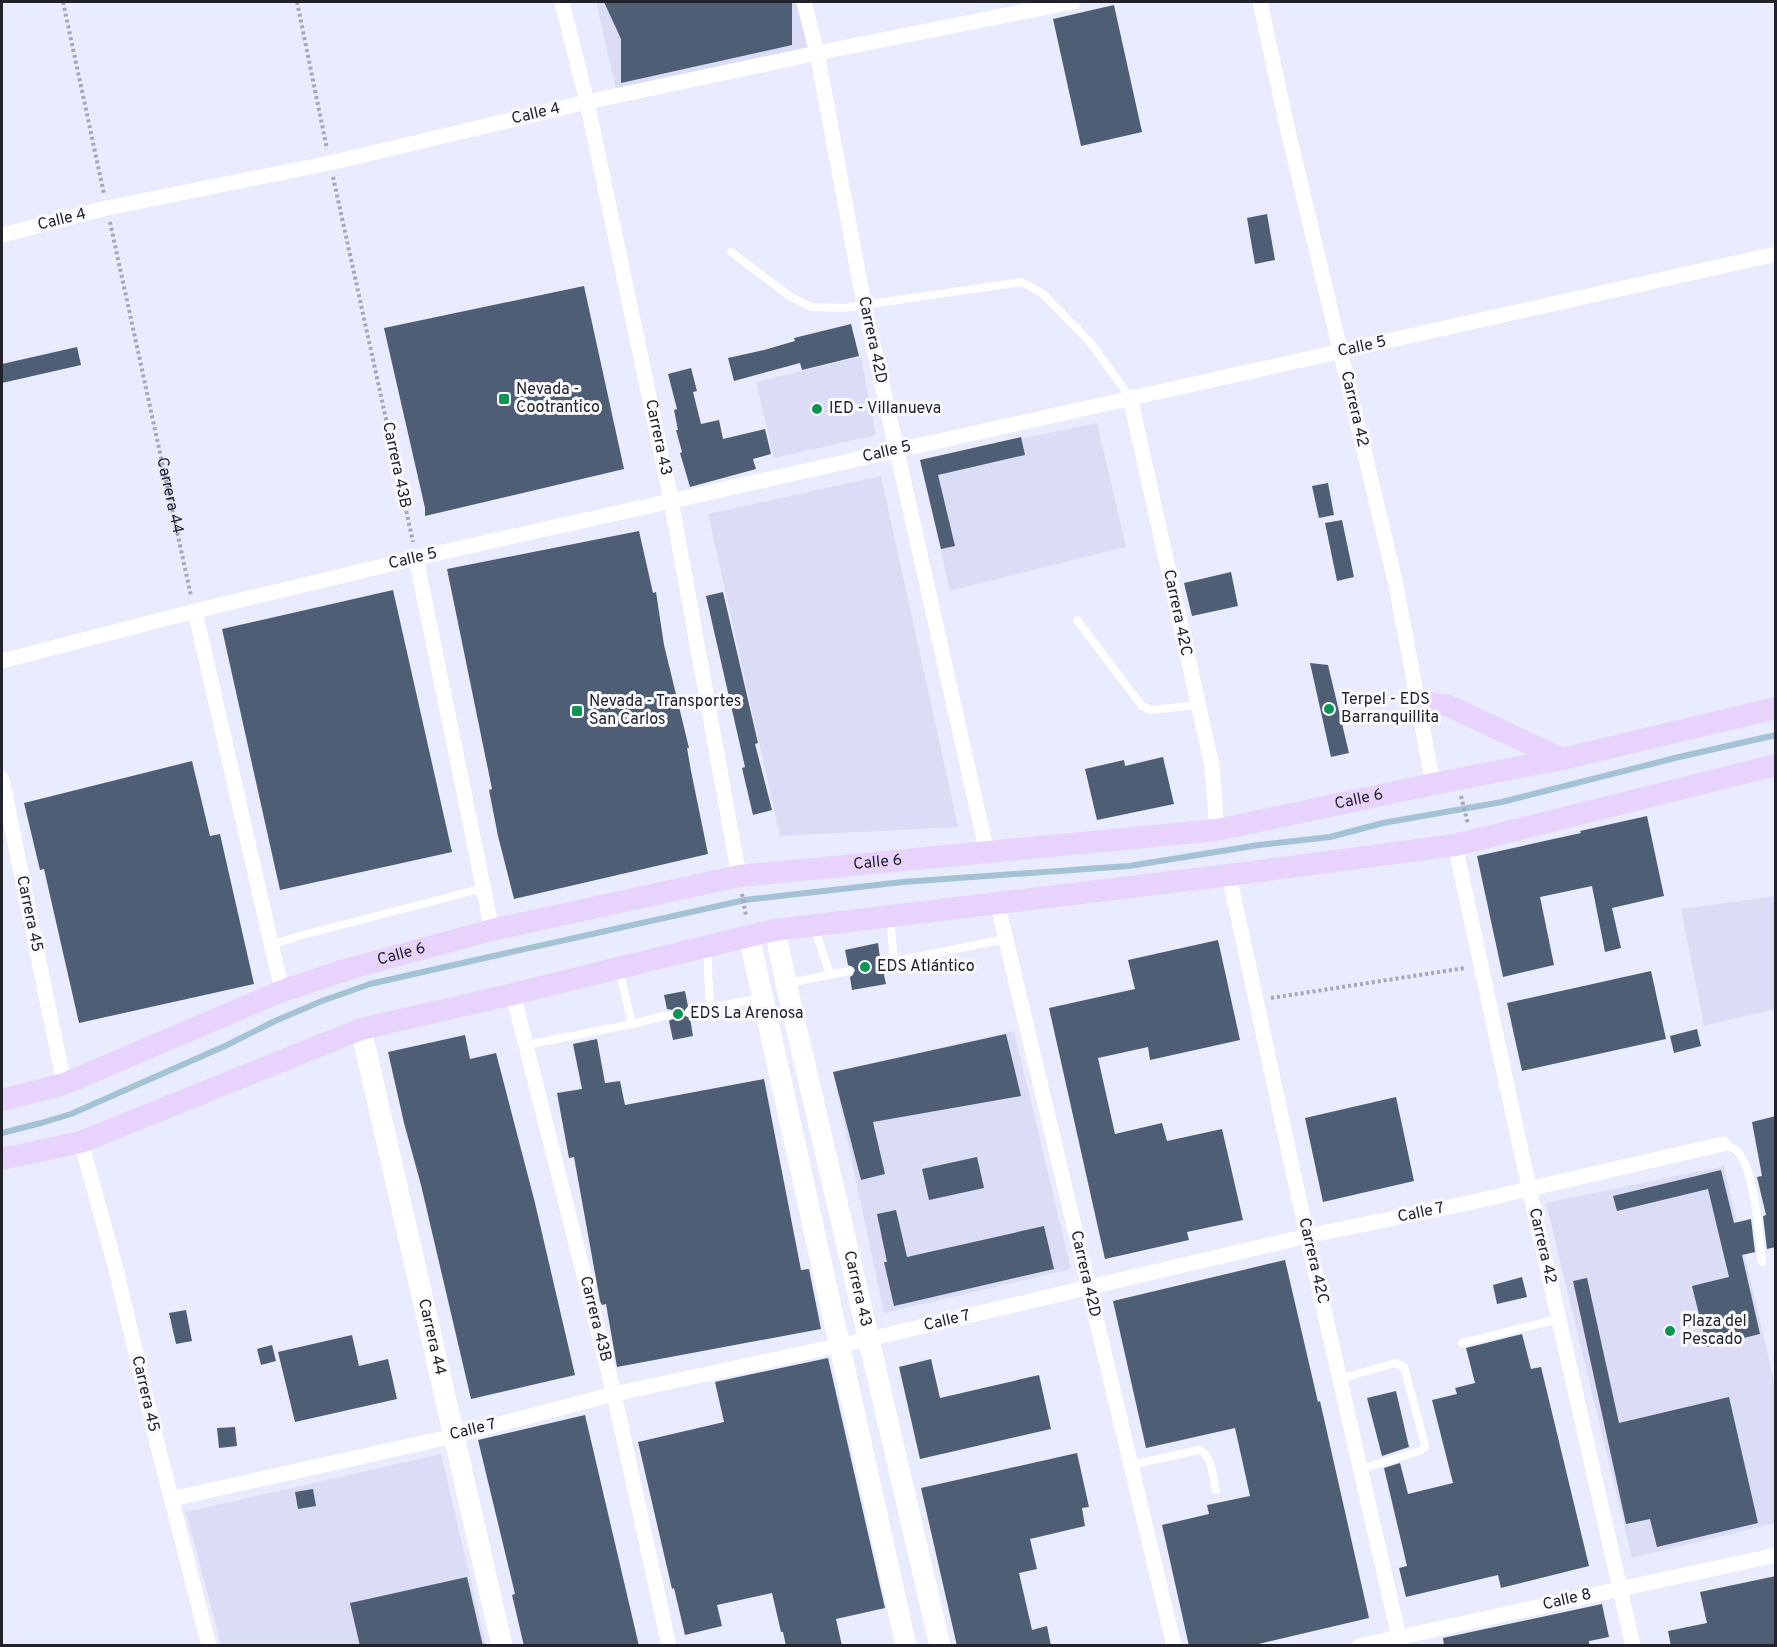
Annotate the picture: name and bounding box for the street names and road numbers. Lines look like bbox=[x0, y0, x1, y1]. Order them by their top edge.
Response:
street label: Calle 4 bbox=[510, 99, 562, 129]
street label: Calle 4 bbox=[36, 204, 88, 236]
street label: Carrera 42D bbox=[853, 295, 891, 385]
street label: Calle 5 bbox=[1336, 332, 1388, 362]
street label: Carrera 42 bbox=[1336, 369, 1372, 449]
street label: Carrera 43 bbox=[640, 398, 676, 477]
street label: Carrera 43B bbox=[377, 420, 415, 510]
street label: Calle 5 bbox=[861, 437, 913, 467]
street label: Carrera 44 bbox=[151, 456, 187, 536]
street label: Calle 5 bbox=[387, 544, 439, 574]
street label: Carrera 42C bbox=[1158, 568, 1196, 658]
street label: Calle 6 bbox=[1333, 785, 1385, 815]
street label: Calle 6 bbox=[852, 850, 903, 875]
street label: Carrera 45 bbox=[11, 874, 47, 954]
street label: Calle 6 bbox=[375, 938, 428, 971]
street label: Calle 7 bbox=[1396, 1198, 1446, 1228]
street label: Carrera 42 bbox=[1524, 1206, 1560, 1286]
street label: Carrera 42C bbox=[1293, 1216, 1333, 1306]
street label: Carrera 42D bbox=[1065, 1229, 1105, 1319]
street label: Carrera 43 bbox=[839, 1249, 876, 1329]
street label: Carrera 43B bbox=[575, 1274, 615, 1364]
street label: Carrera 44 bbox=[413, 1297, 450, 1377]
street label: Calle 7 bbox=[922, 1306, 972, 1336]
street label: Carrera 45 bbox=[127, 1354, 163, 1434]
street label: Calle 7 bbox=[448, 1415, 498, 1445]
street label: Calle 8 bbox=[1541, 1585, 1593, 1615]

